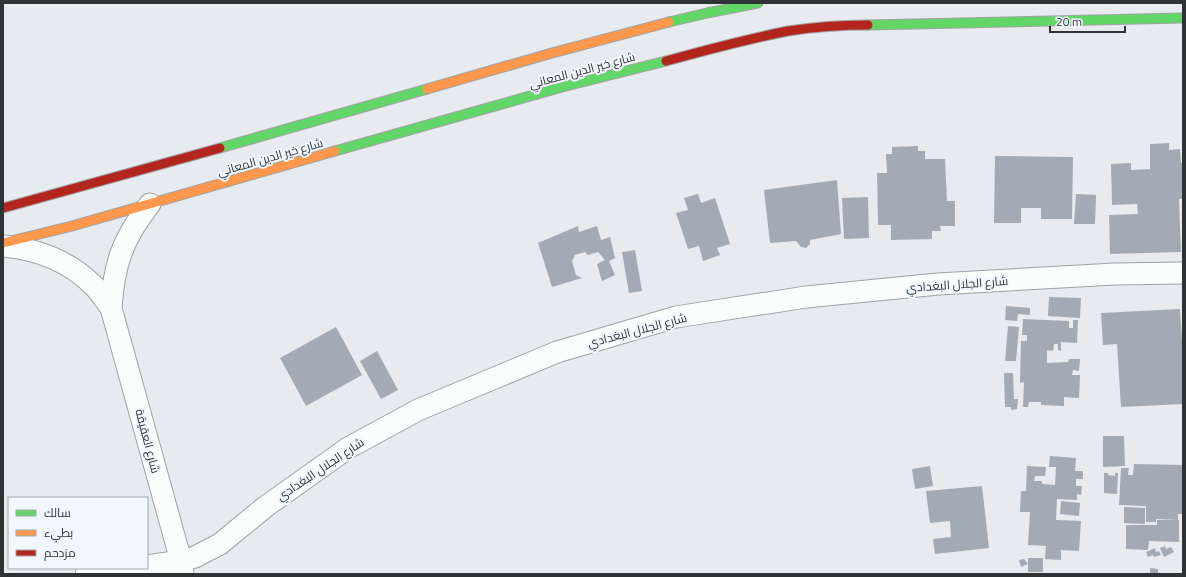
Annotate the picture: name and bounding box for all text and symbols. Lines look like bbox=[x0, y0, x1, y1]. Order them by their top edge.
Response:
scale bar bbox=[1050, 8, 1125, 34]
text: 20 m bbox=[1056, 12, 1082, 31]
street label: شارع خير الدين المعاني bbox=[527, 47, 637, 94]
street label: شارع خير الدين المعاني bbox=[215, 133, 325, 182]
street label: شارع الجلال البغدادي bbox=[905, 271, 1009, 298]
street label: شارع الجلال البغدادي bbox=[585, 308, 689, 353]
street label: شارع العقيقة bbox=[130, 407, 166, 475]
street label: شارع الجلال البغدادي bbox=[272, 433, 368, 506]
legend bbox=[8, 497, 148, 569]
text: سالك bbox=[44, 503, 71, 522]
text: بطيء bbox=[44, 523, 73, 543]
text: مزدحم bbox=[44, 543, 76, 562]

